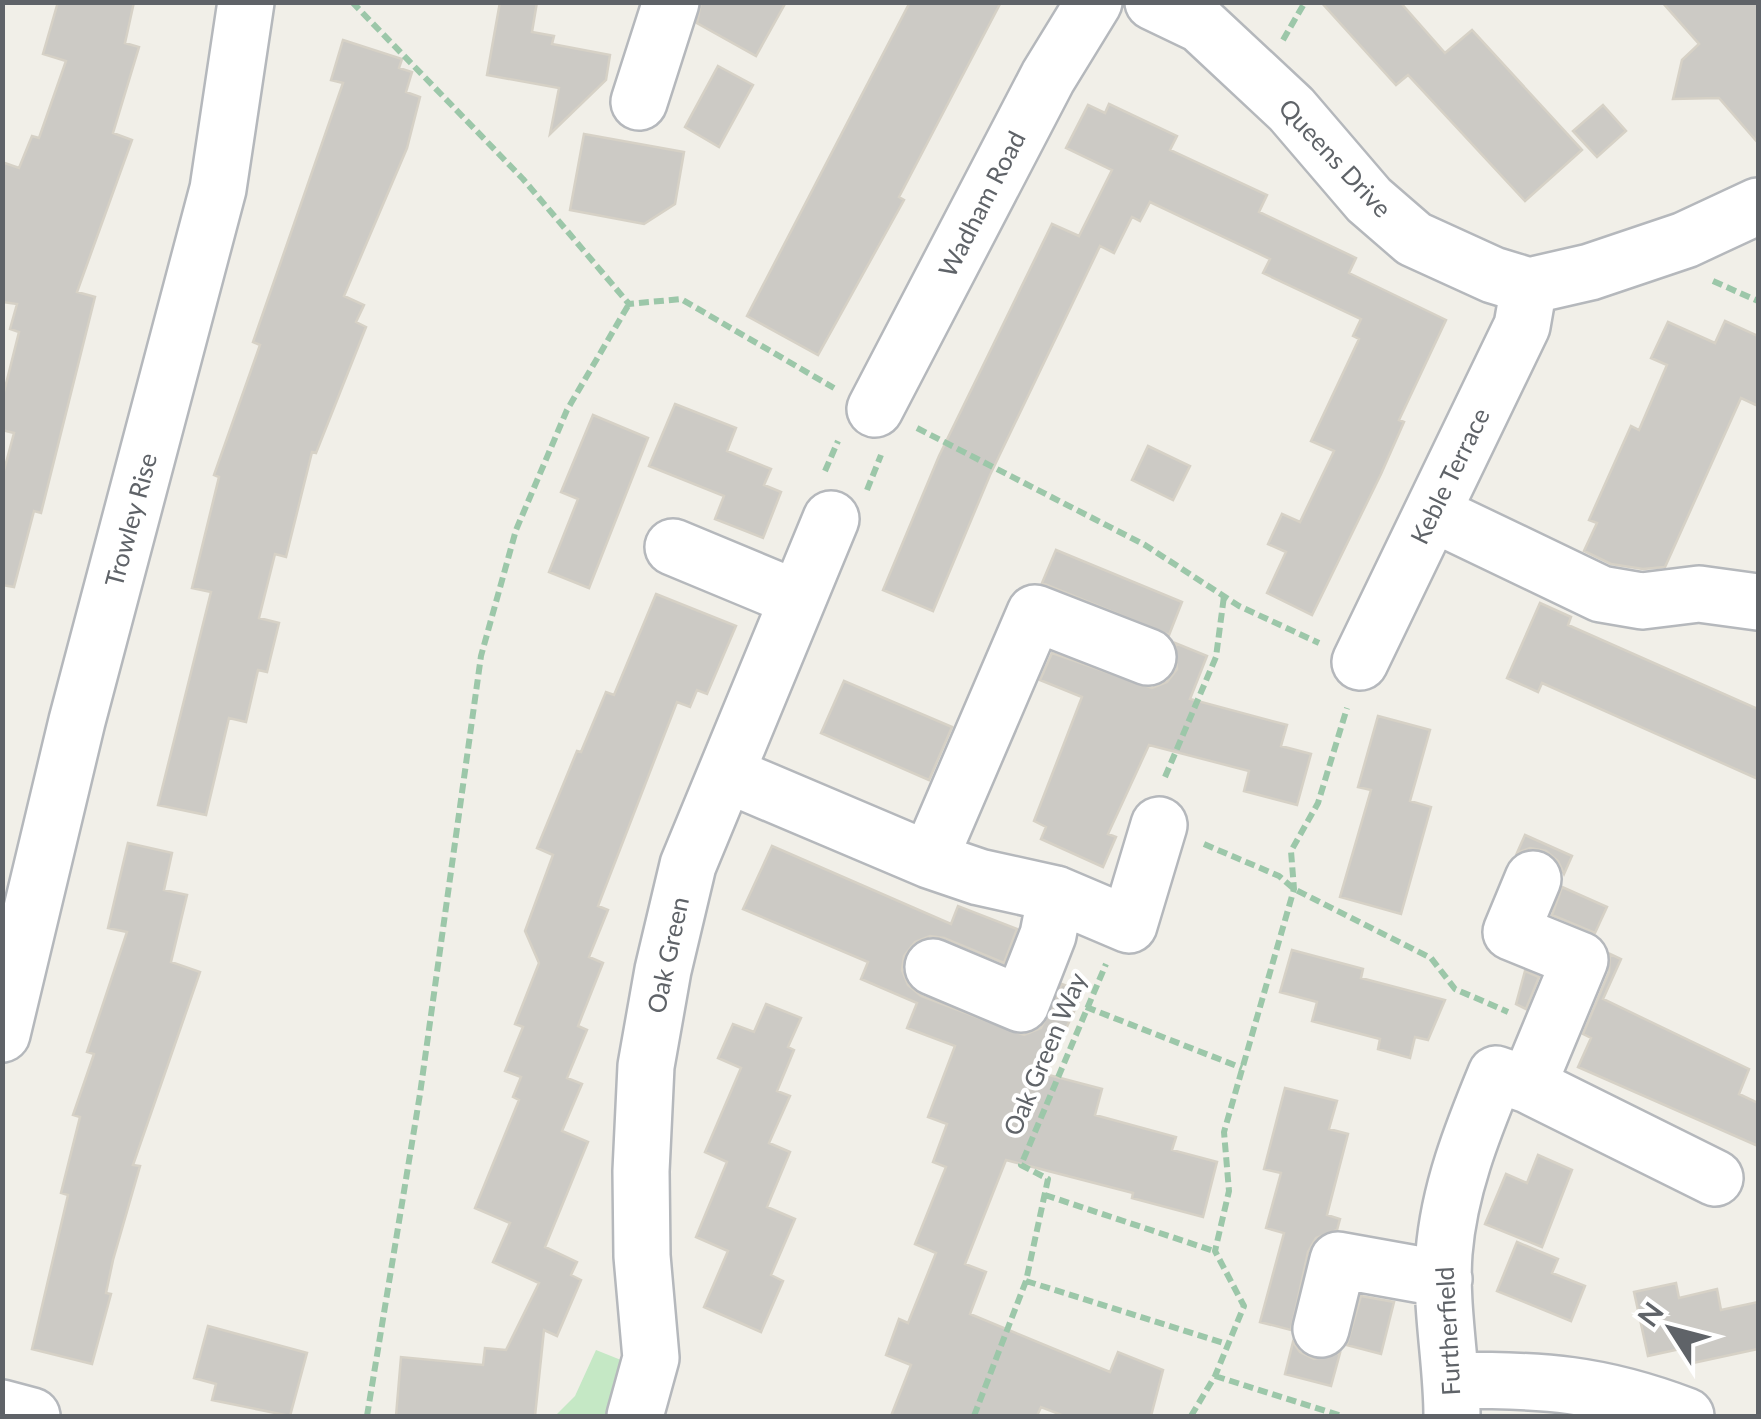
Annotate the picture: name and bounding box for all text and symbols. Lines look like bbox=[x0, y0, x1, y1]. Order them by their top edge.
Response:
street label: Queens Drive bbox=[1273, 92, 1398, 223]
street label: Wadham Road bbox=[931, 126, 1031, 282]
street label: Keble Terrace bbox=[1403, 403, 1495, 549]
street label: Trowley Rise bbox=[98, 450, 162, 590]
street label: Oak Green bbox=[640, 894, 694, 1016]
street label: Oak Green Way bbox=[996, 968, 1092, 1139]
street label: Furtherfield bbox=[1429, 1266, 1465, 1396]
north arrow bbox=[1621, 1279, 1721, 1379]
text: N bbox=[1630, 1295, 1670, 1332]

